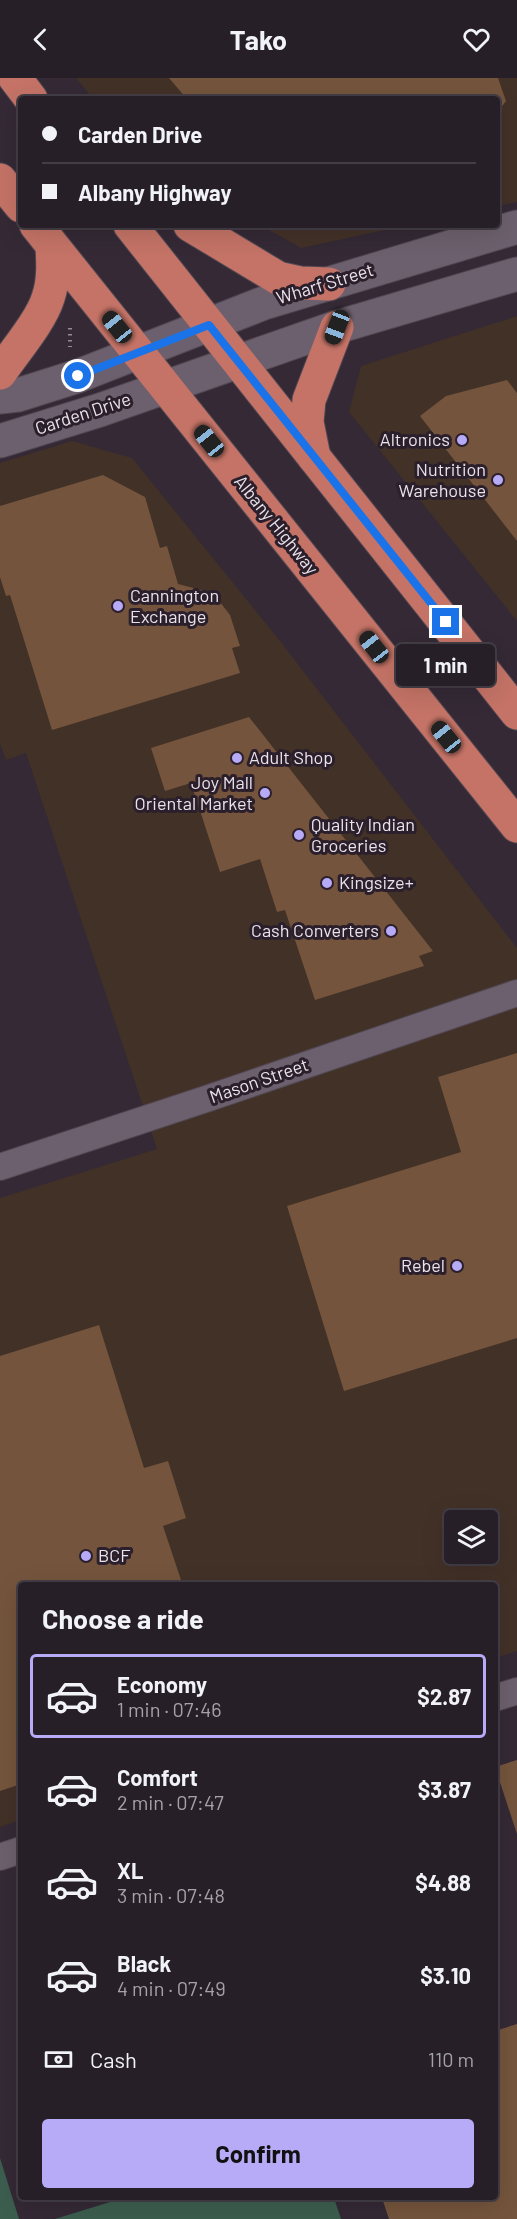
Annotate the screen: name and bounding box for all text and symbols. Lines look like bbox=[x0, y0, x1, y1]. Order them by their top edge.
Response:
icon: back bbox=[24, 23, 57, 56]
text: Tako bbox=[230, 23, 287, 55]
icon: heart bbox=[460, 23, 493, 56]
text: Carden Drive bbox=[78, 121, 202, 147]
text: Albany Highway bbox=[78, 179, 232, 205]
street label: Wharf Street bbox=[273, 258, 376, 308]
car bbox=[99, 307, 135, 347]
car bbox=[322, 307, 352, 347]
route start bbox=[64, 362, 91, 389]
street label: Carden Drive bbox=[32, 387, 133, 439]
car bbox=[191, 421, 227, 461]
place label: Altronics bbox=[380, 428, 450, 450]
marker: Altronics bbox=[455, 433, 469, 447]
place label: Nutrition Warehouse bbox=[399, 458, 486, 501]
street label: Albany Highway bbox=[230, 470, 323, 578]
marker: Nutrition Warehouse bbox=[491, 473, 505, 487]
place label: Cannington Exchange bbox=[130, 584, 219, 627]
marker: Cannington Exchange bbox=[111, 599, 125, 613]
route end bbox=[432, 608, 459, 635]
car bbox=[356, 627, 392, 667]
callout: 1 min bbox=[396, 643, 496, 685]
text: 1 min bbox=[424, 653, 467, 677]
car bbox=[428, 717, 464, 757]
place label: Adult Shop bbox=[249, 746, 333, 768]
marker: Adult Shop bbox=[230, 751, 244, 765]
place label: Joy Mall Oriental Market bbox=[135, 771, 253, 814]
marker: Joy Mall Oriental Market bbox=[258, 786, 272, 800]
place label: Quality Indian Groceries bbox=[311, 813, 415, 856]
marker: Quality Indian Groceries bbox=[292, 828, 306, 842]
place label: Kingsize+ bbox=[339, 871, 414, 893]
marker: Kingsize+ bbox=[320, 876, 334, 890]
place label: Cash Converters bbox=[251, 919, 379, 941]
marker: Cash Converters bbox=[384, 924, 398, 938]
street label: Mason Street bbox=[206, 1053, 311, 1107]
place label: Rebel bbox=[401, 1254, 445, 1276]
marker: Rebel bbox=[450, 1259, 464, 1273]
map controls bbox=[444, 1510, 498, 1564]
button: layers bbox=[444, 1510, 498, 1564]
place label: BCF bbox=[98, 1544, 130, 1566]
marker: BCF bbox=[79, 1549, 93, 1563]
text: Choose a ride bbox=[42, 1602, 204, 1634]
icon: car bbox=[45, 1669, 99, 1723]
text: Economy bbox=[117, 1671, 207, 1697]
text: $2.87 bbox=[417, 1683, 471, 1709]
text: 1 min · 07:46 bbox=[117, 1697, 221, 1721]
icon: car bbox=[45, 1762, 99, 1816]
text: Comfort bbox=[117, 1764, 198, 1790]
text: $3.87 bbox=[418, 1776, 471, 1802]
text: 2 min · 07:47 bbox=[117, 1790, 224, 1814]
icon: car bbox=[45, 1855, 99, 1909]
text: XL bbox=[117, 1857, 143, 1883]
text: $4.88 bbox=[415, 1869, 471, 1895]
text: 3 min · 07:48 bbox=[117, 1883, 225, 1907]
icon: car bbox=[45, 1948, 99, 2002]
text: Black bbox=[117, 1950, 171, 1976]
text: $3.10 bbox=[420, 1962, 471, 1988]
text: 4 min · 07:49 bbox=[117, 1976, 226, 2000]
icon: cash bbox=[42, 2043, 75, 2076]
text: Cash bbox=[90, 2046, 137, 2072]
text: 110 m bbox=[428, 2047, 474, 2071]
button: Confirm bbox=[42, 2119, 474, 2188]

